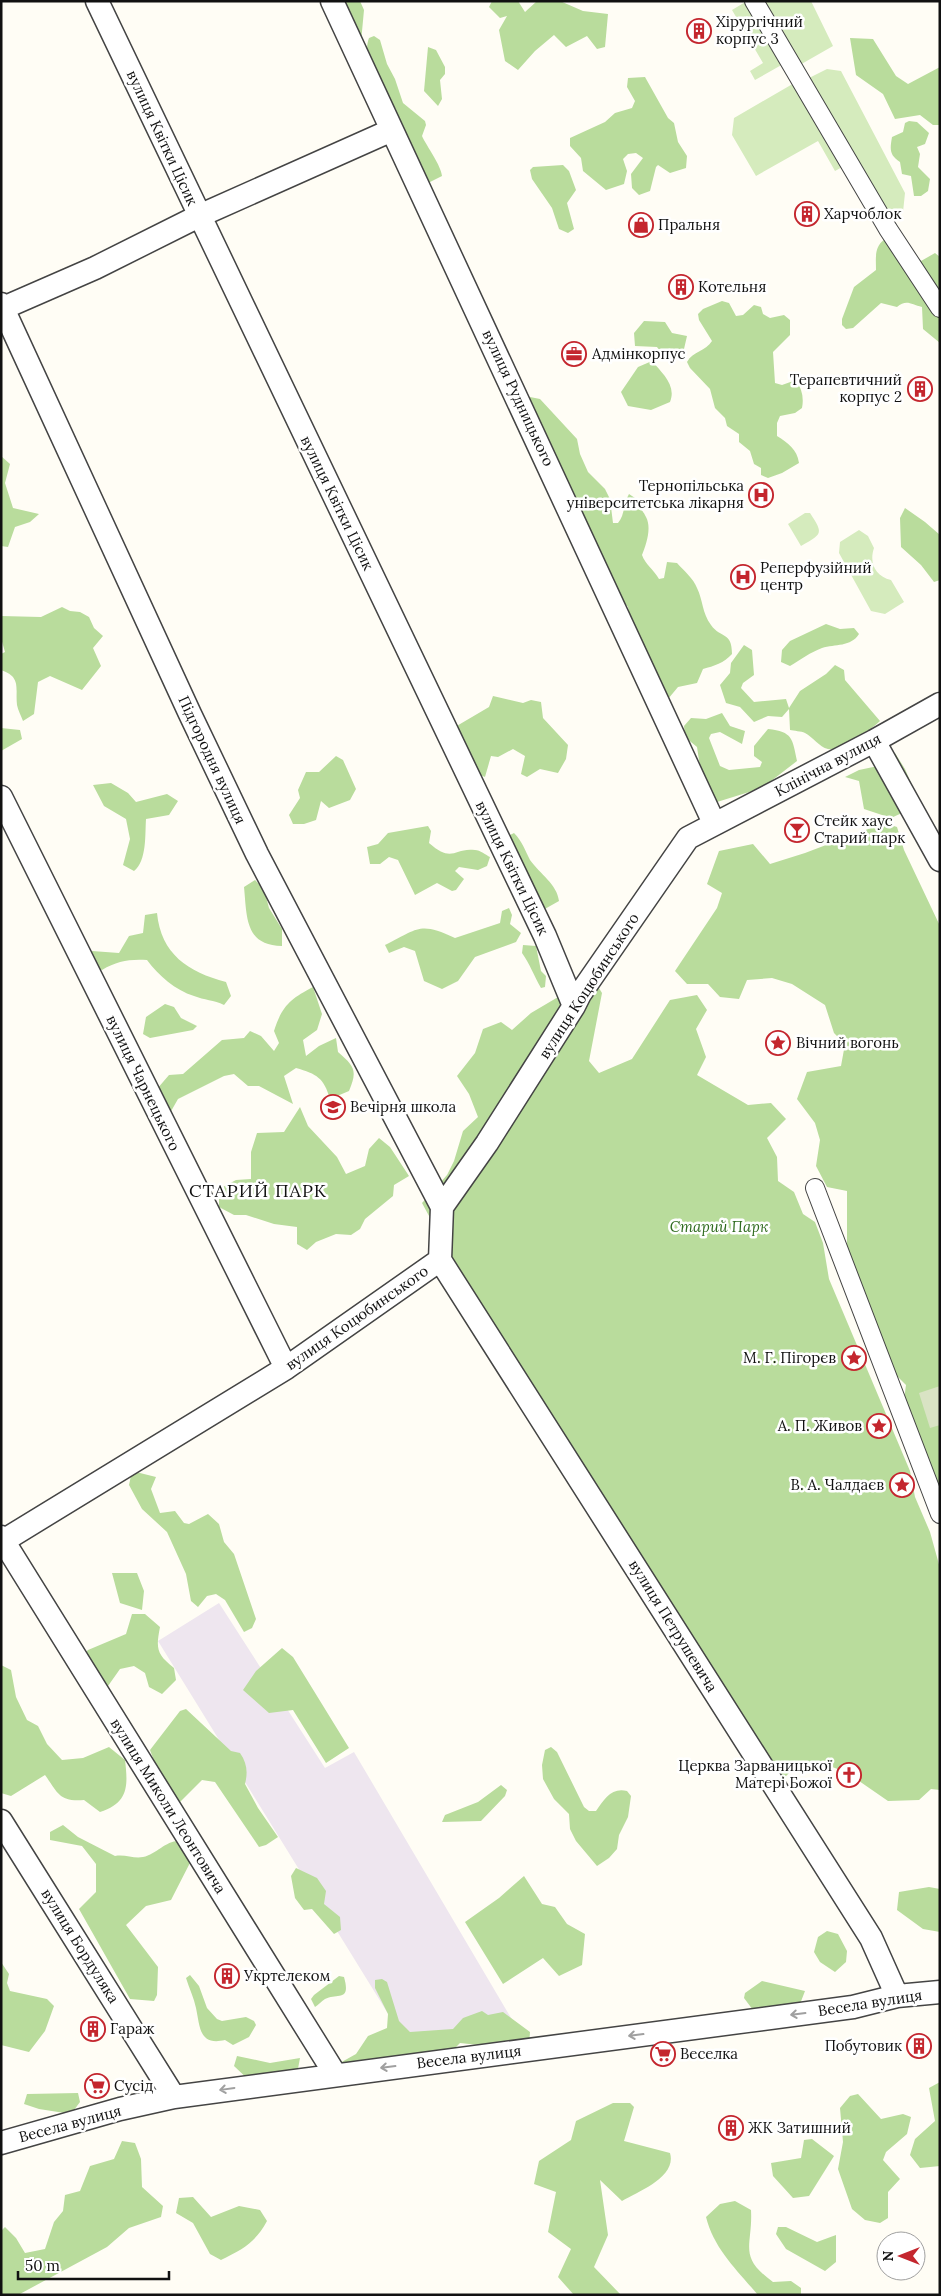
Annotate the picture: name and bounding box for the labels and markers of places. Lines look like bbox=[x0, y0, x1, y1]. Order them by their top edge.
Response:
place label: Хірургічний корпус 3 bbox=[716, 12, 803, 48]
building icon: Хірургічний корпус 3 bbox=[686, 18, 712, 44]
building icon: Харчоблок bbox=[794, 201, 820, 227]
place label: Харчоблок bbox=[824, 204, 901, 223]
shop icon: Пральня bbox=[628, 212, 654, 238]
place label: Пральня bbox=[658, 215, 720, 234]
building icon: Котельня bbox=[668, 274, 694, 300]
place label: Котельня bbox=[698, 277, 766, 296]
office icon: Адмінкорпус bbox=[561, 341, 587, 367]
place label: Адмінкорпус bbox=[591, 344, 685, 363]
place label: Терапевтичний корпус 2 bbox=[790, 370, 902, 406]
building icon: Терапевтичний корпус 2 bbox=[907, 376, 933, 402]
place label: Тернопільська університетська лікарня bbox=[567, 476, 744, 512]
hospital icon: Тернопільська університетська лікарня bbox=[748, 482, 774, 508]
place label: Реперфузійний центр bbox=[760, 558, 872, 594]
hospital icon: Реперфузійний центр bbox=[730, 564, 756, 590]
place label: Стейк хаус Старий парк bbox=[814, 811, 905, 847]
bar icon: Стейк хаус Старий парк bbox=[784, 817, 810, 843]
place icon: Вічний вогонь bbox=[765, 1030, 791, 1056]
place label: Вічний вогонь bbox=[796, 1033, 899, 1052]
school or university icon: Вечірня школа bbox=[320, 1094, 346, 1120]
place label: Вечірня школа bbox=[350, 1097, 456, 1116]
place icon: М. Г. Пігорєв bbox=[841, 1345, 867, 1371]
place label: М. Г. Пігорєв bbox=[743, 1348, 836, 1367]
place icon: А. П. Живов bbox=[866, 1413, 892, 1439]
place label: А. П. Живов bbox=[777, 1416, 862, 1435]
place icon: В. А. Чалдаєв bbox=[889, 1472, 915, 1498]
place label: В. А. Чалдаєв bbox=[791, 1475, 884, 1494]
place label: Церква Зарваницької Матері Божої bbox=[678, 1756, 833, 1792]
church icon: Церква Зарваницької Матері Божої bbox=[836, 1762, 862, 1788]
building icon: Укртелеком bbox=[214, 1963, 240, 1989]
place label: Укртелеком bbox=[243, 1966, 331, 1985]
building icon: Гараж bbox=[80, 2016, 106, 2042]
place label: Гараж bbox=[110, 2019, 155, 2038]
building icon: Побутовик bbox=[906, 2033, 932, 2059]
place label: Побутовик bbox=[825, 2036, 902, 2055]
supermarket icon: Веселка bbox=[650, 2041, 676, 2067]
place label: Веселка bbox=[680, 2044, 738, 2063]
supermarket icon: Сусід bbox=[84, 2073, 110, 2099]
place label: Сусід bbox=[114, 2076, 153, 2095]
building icon: ЖК Затишний bbox=[718, 2115, 744, 2141]
place label: ЖК Затишний bbox=[748, 2118, 851, 2137]

